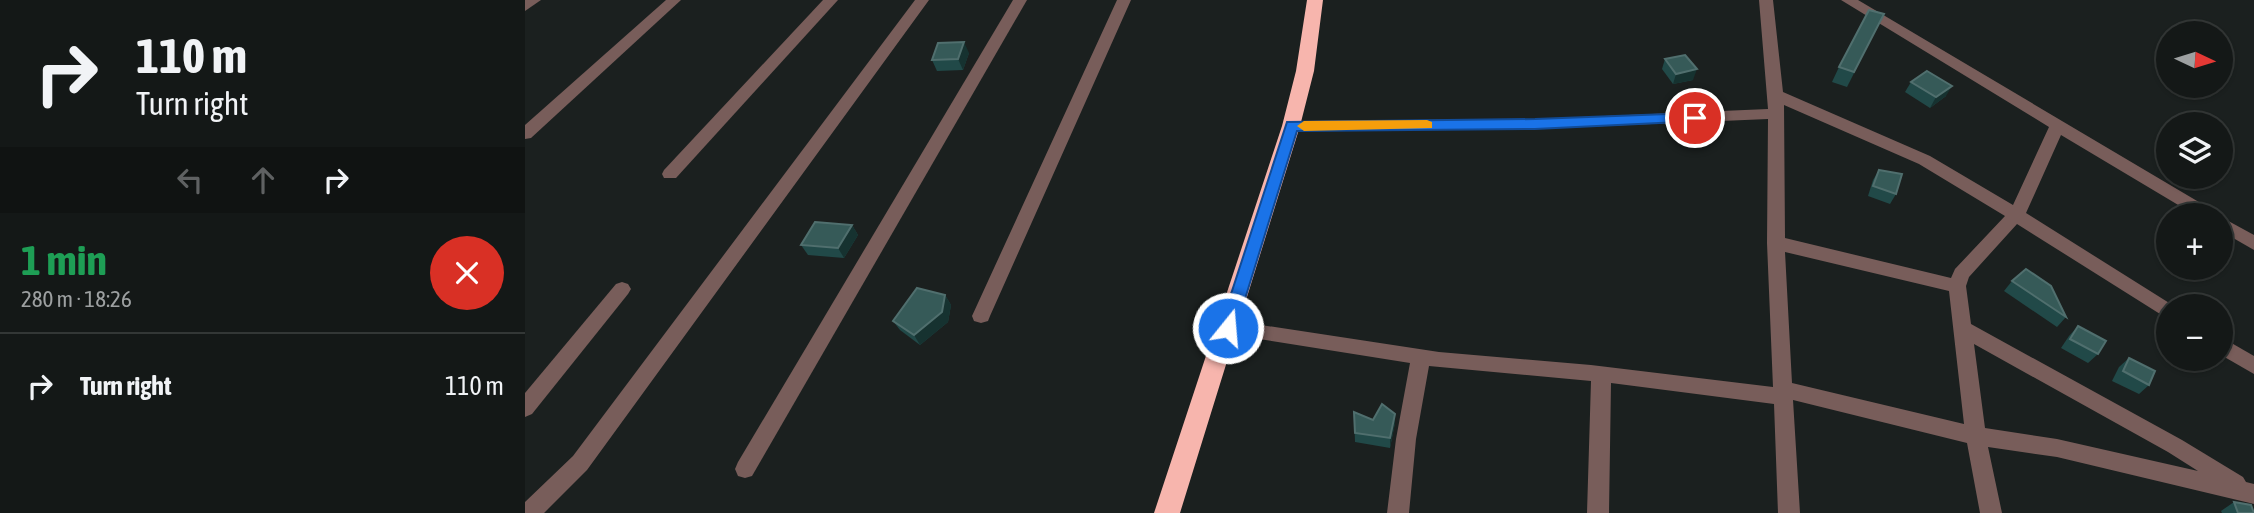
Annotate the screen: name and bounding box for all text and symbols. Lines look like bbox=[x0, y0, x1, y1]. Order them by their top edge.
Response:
north arrow bbox=[2156, 21, 2233, 98]
map controls bbox=[2156, 21, 2233, 371]
text: 110 m bbox=[136, 27, 247, 83]
icon: right bbox=[21, 28, 112, 119]
text: Turn right bbox=[136, 85, 249, 122]
pin bbox=[1665, 88, 1725, 148]
icon: arrive bbox=[1676, 99, 1714, 137]
button: layers bbox=[2156, 112, 2233, 189]
icon: left bbox=[171, 161, 209, 199]
icon: ahead bbox=[244, 161, 282, 199]
icon: right bbox=[317, 161, 355, 199]
button: + bbox=[2156, 203, 2233, 280]
text: 1 min bbox=[21, 236, 107, 284]
button: close bbox=[430, 236, 504, 310]
text: 280 m · 18:26 bbox=[21, 286, 132, 312]
position arrow bbox=[1191, 291, 1265, 365]
button: − bbox=[2156, 294, 2233, 371]
icon: right bbox=[21, 367, 59, 405]
text: Turn right bbox=[80, 371, 171, 401]
text: 110 m bbox=[445, 371, 504, 401]

